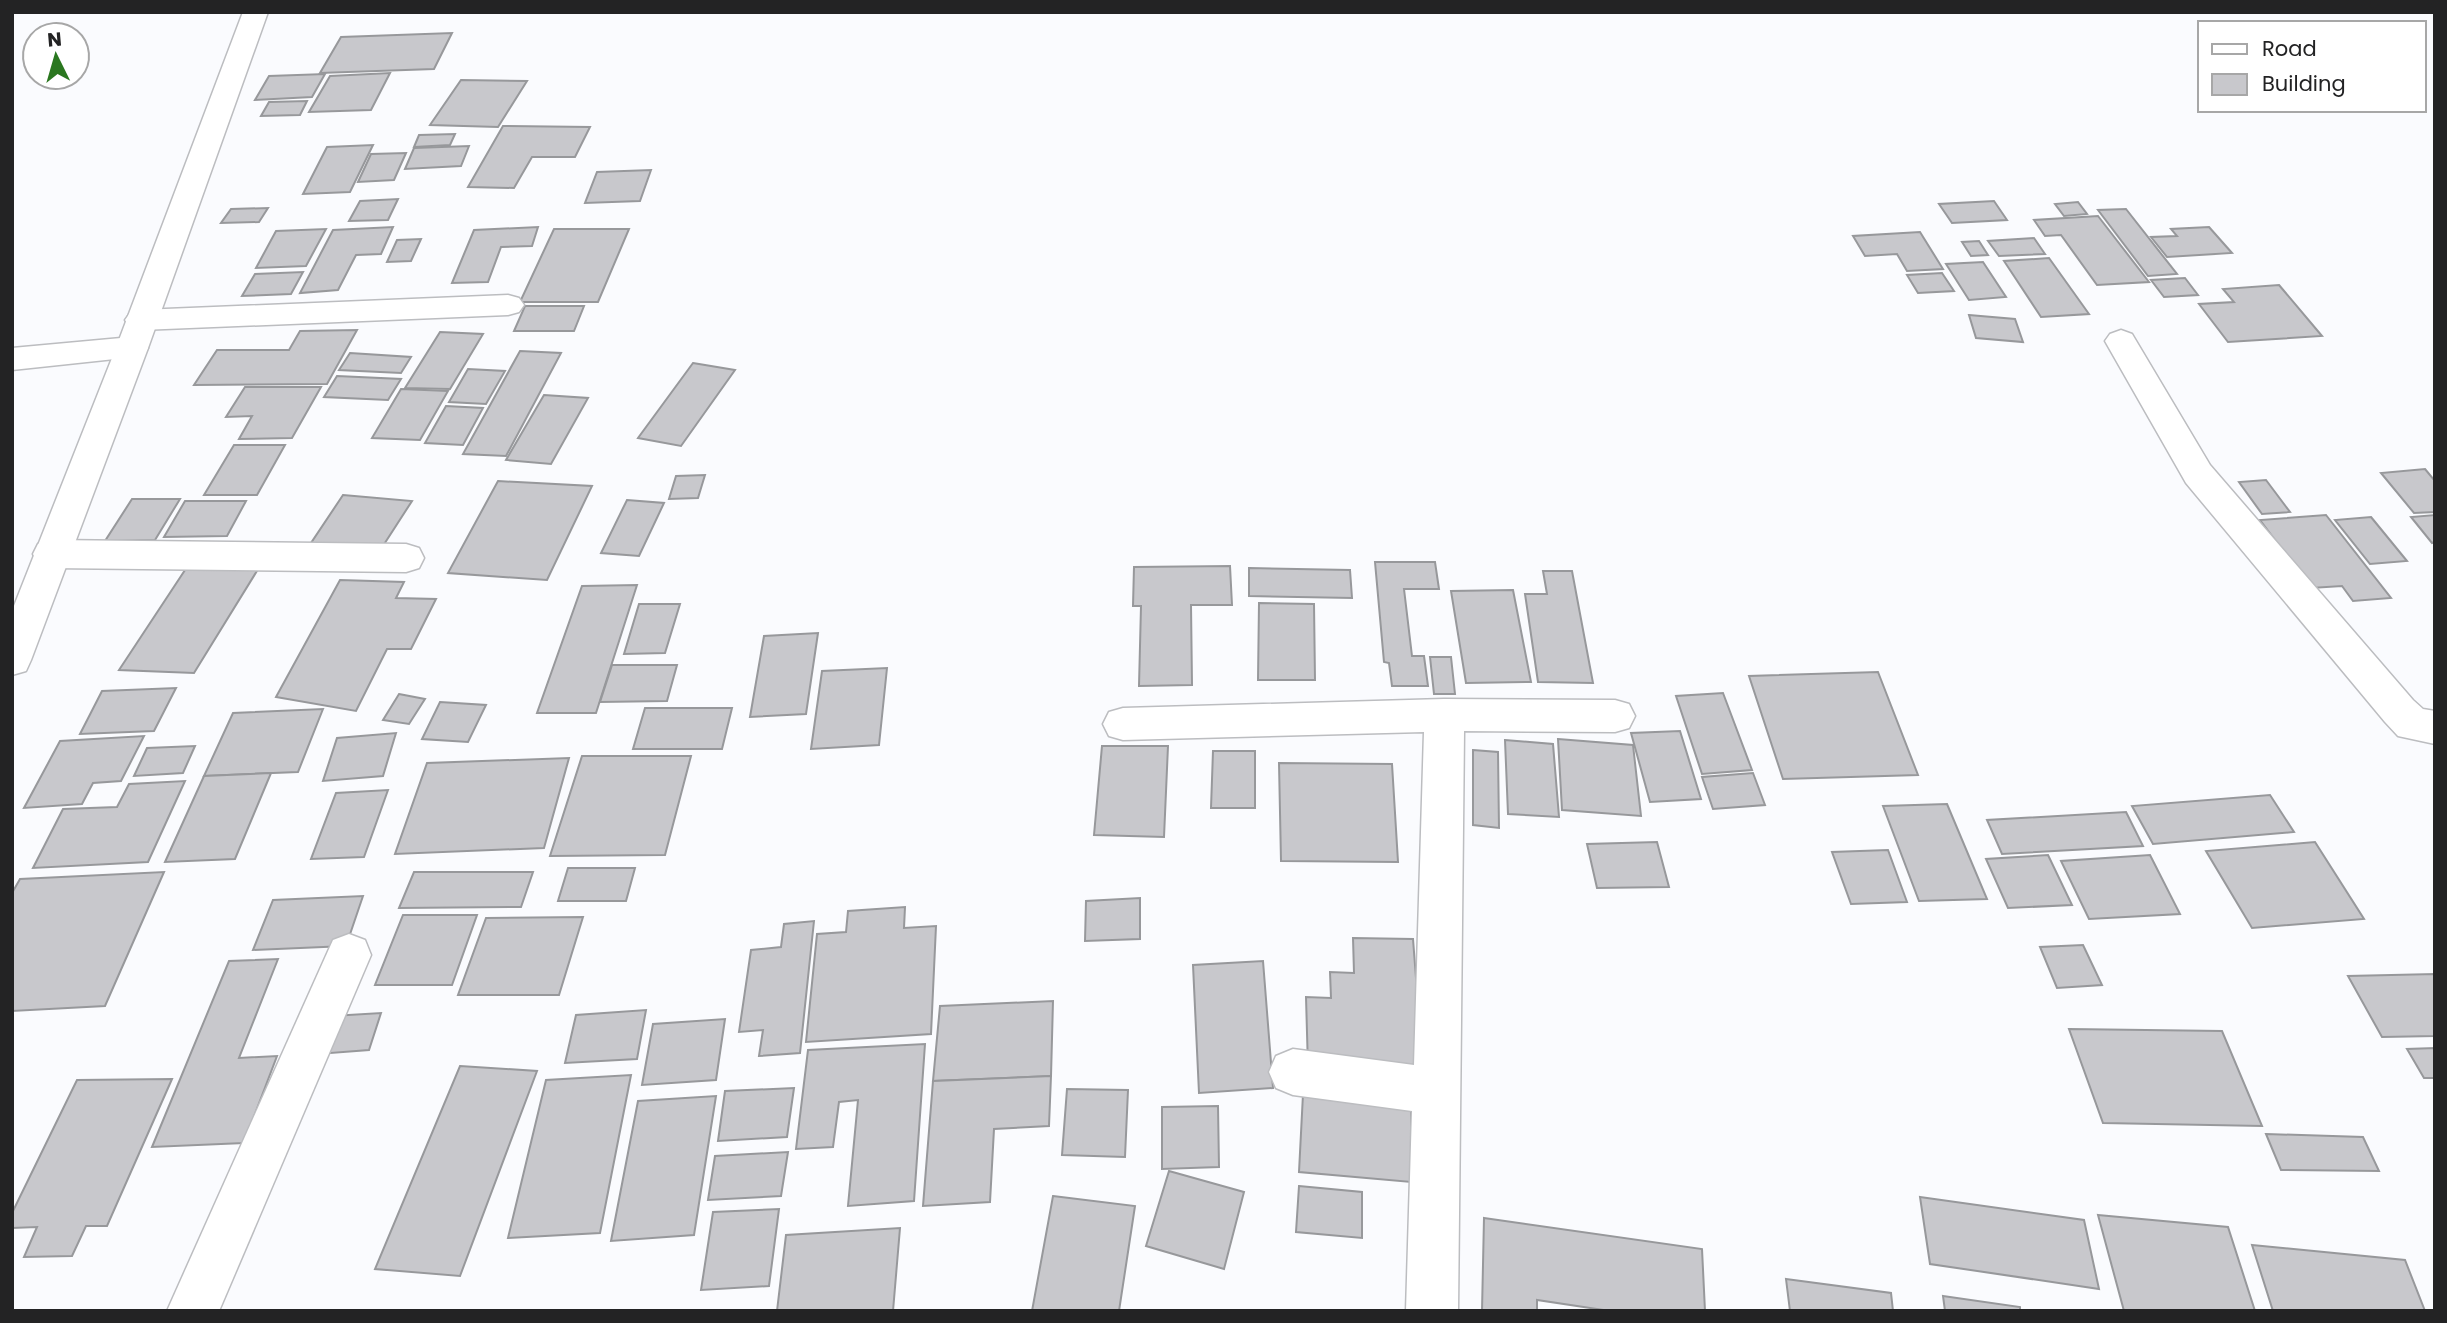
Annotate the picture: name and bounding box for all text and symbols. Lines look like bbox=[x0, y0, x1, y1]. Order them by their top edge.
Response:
north arrow bbox=[21, 21, 91, 91]
legend bbox=[2198, 21, 2426, 112]
text: N bbox=[46, 25, 63, 54]
text: Road bbox=[2262, 34, 2317, 63]
text: Building bbox=[2262, 69, 2346, 98]

